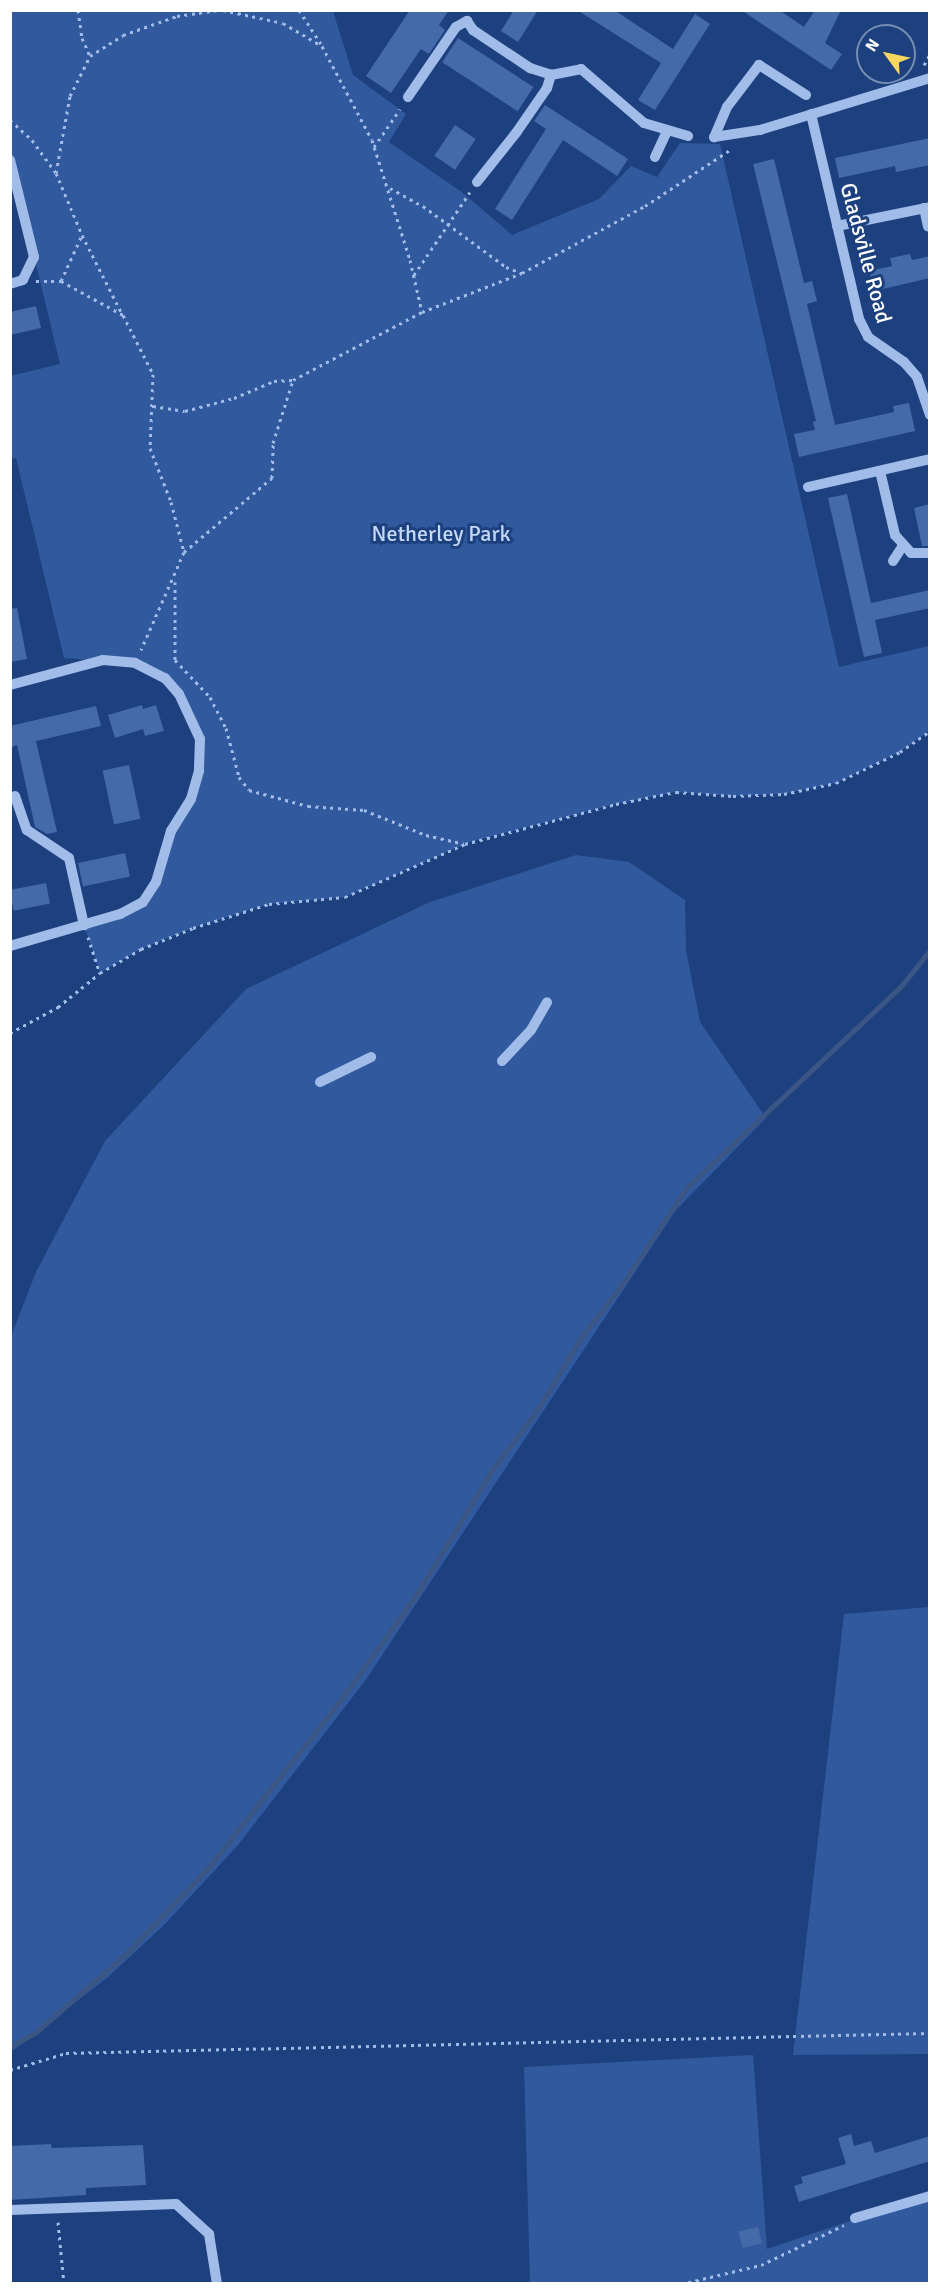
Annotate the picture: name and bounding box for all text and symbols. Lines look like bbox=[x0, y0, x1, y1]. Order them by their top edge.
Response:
north arrow bbox=[856, 24, 916, 84]
text: N bbox=[861, 35, 884, 55]
street label: Gladsville Road bbox=[835, 180, 897, 326]
park label: Netherley Park bbox=[371, 521, 511, 547]

